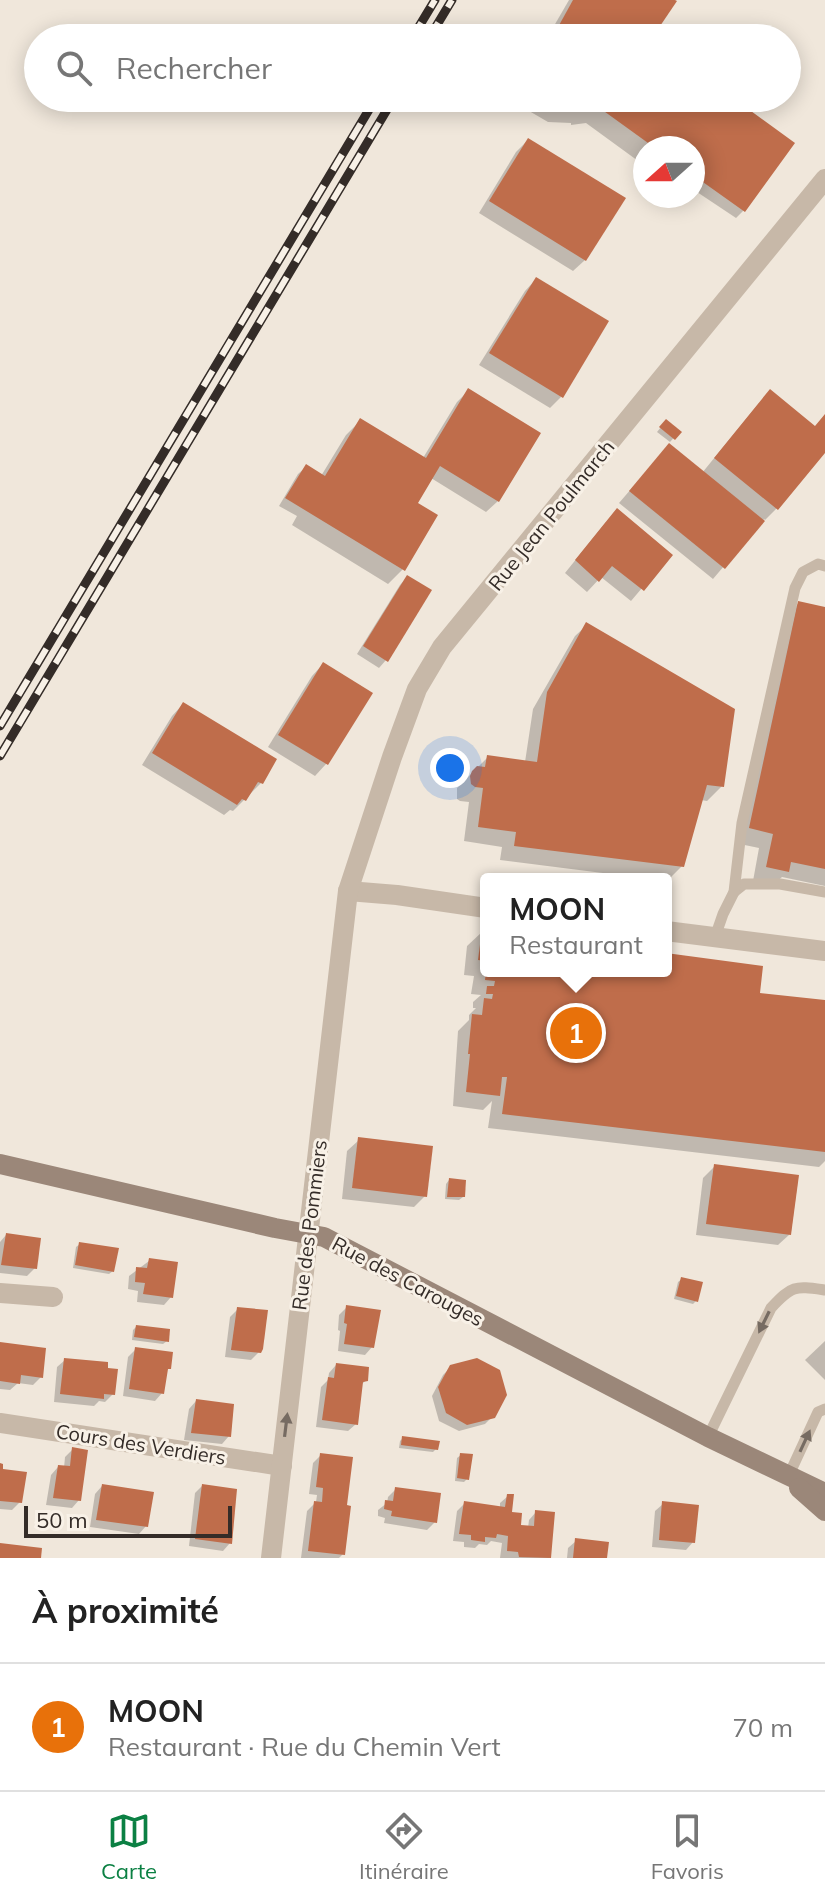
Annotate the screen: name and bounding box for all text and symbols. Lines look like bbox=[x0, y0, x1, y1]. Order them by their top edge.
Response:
search box bbox=[24, 24, 801, 112]
icon: search bbox=[52, 46, 96, 90]
text: Rechercher bbox=[116, 49, 272, 87]
north arrow bbox=[633, 136, 705, 208]
street label: Rue Jean Poulmarch bbox=[483, 435, 619, 595]
your location bbox=[430, 748, 470, 788]
popup bbox=[480, 873, 672, 977]
text: MOON bbox=[509, 890, 605, 928]
text: Restaurant bbox=[509, 928, 643, 961]
pin: 1 bbox=[550, 1003, 602, 1063]
street label: Rue des Pommiers bbox=[286, 1138, 332, 1312]
street label: Rue des Carouges bbox=[328, 1231, 488, 1331]
one-way arrow bbox=[757, 1310, 771, 1333]
one-way arrow bbox=[280, 1412, 293, 1437]
street label: Cours des Verdiers bbox=[54, 1418, 228, 1470]
one-way arrow bbox=[798, 1429, 812, 1453]
scale bar bbox=[24, 1502, 232, 1538]
text: 50 m bbox=[36, 1506, 87, 1534]
text: À proximité bbox=[32, 1589, 219, 1632]
text: MOON bbox=[108, 1692, 204, 1730]
text: 1 bbox=[50, 1711, 66, 1744]
text: 70 m bbox=[732, 1711, 793, 1744]
text: Restaurant · Rue du Chemin Vert bbox=[108, 1730, 501, 1763]
tab: Carte bbox=[101, 1809, 157, 1885]
tab: Itinéraire bbox=[359, 1809, 449, 1885]
tab: Favoris bbox=[651, 1809, 724, 1885]

